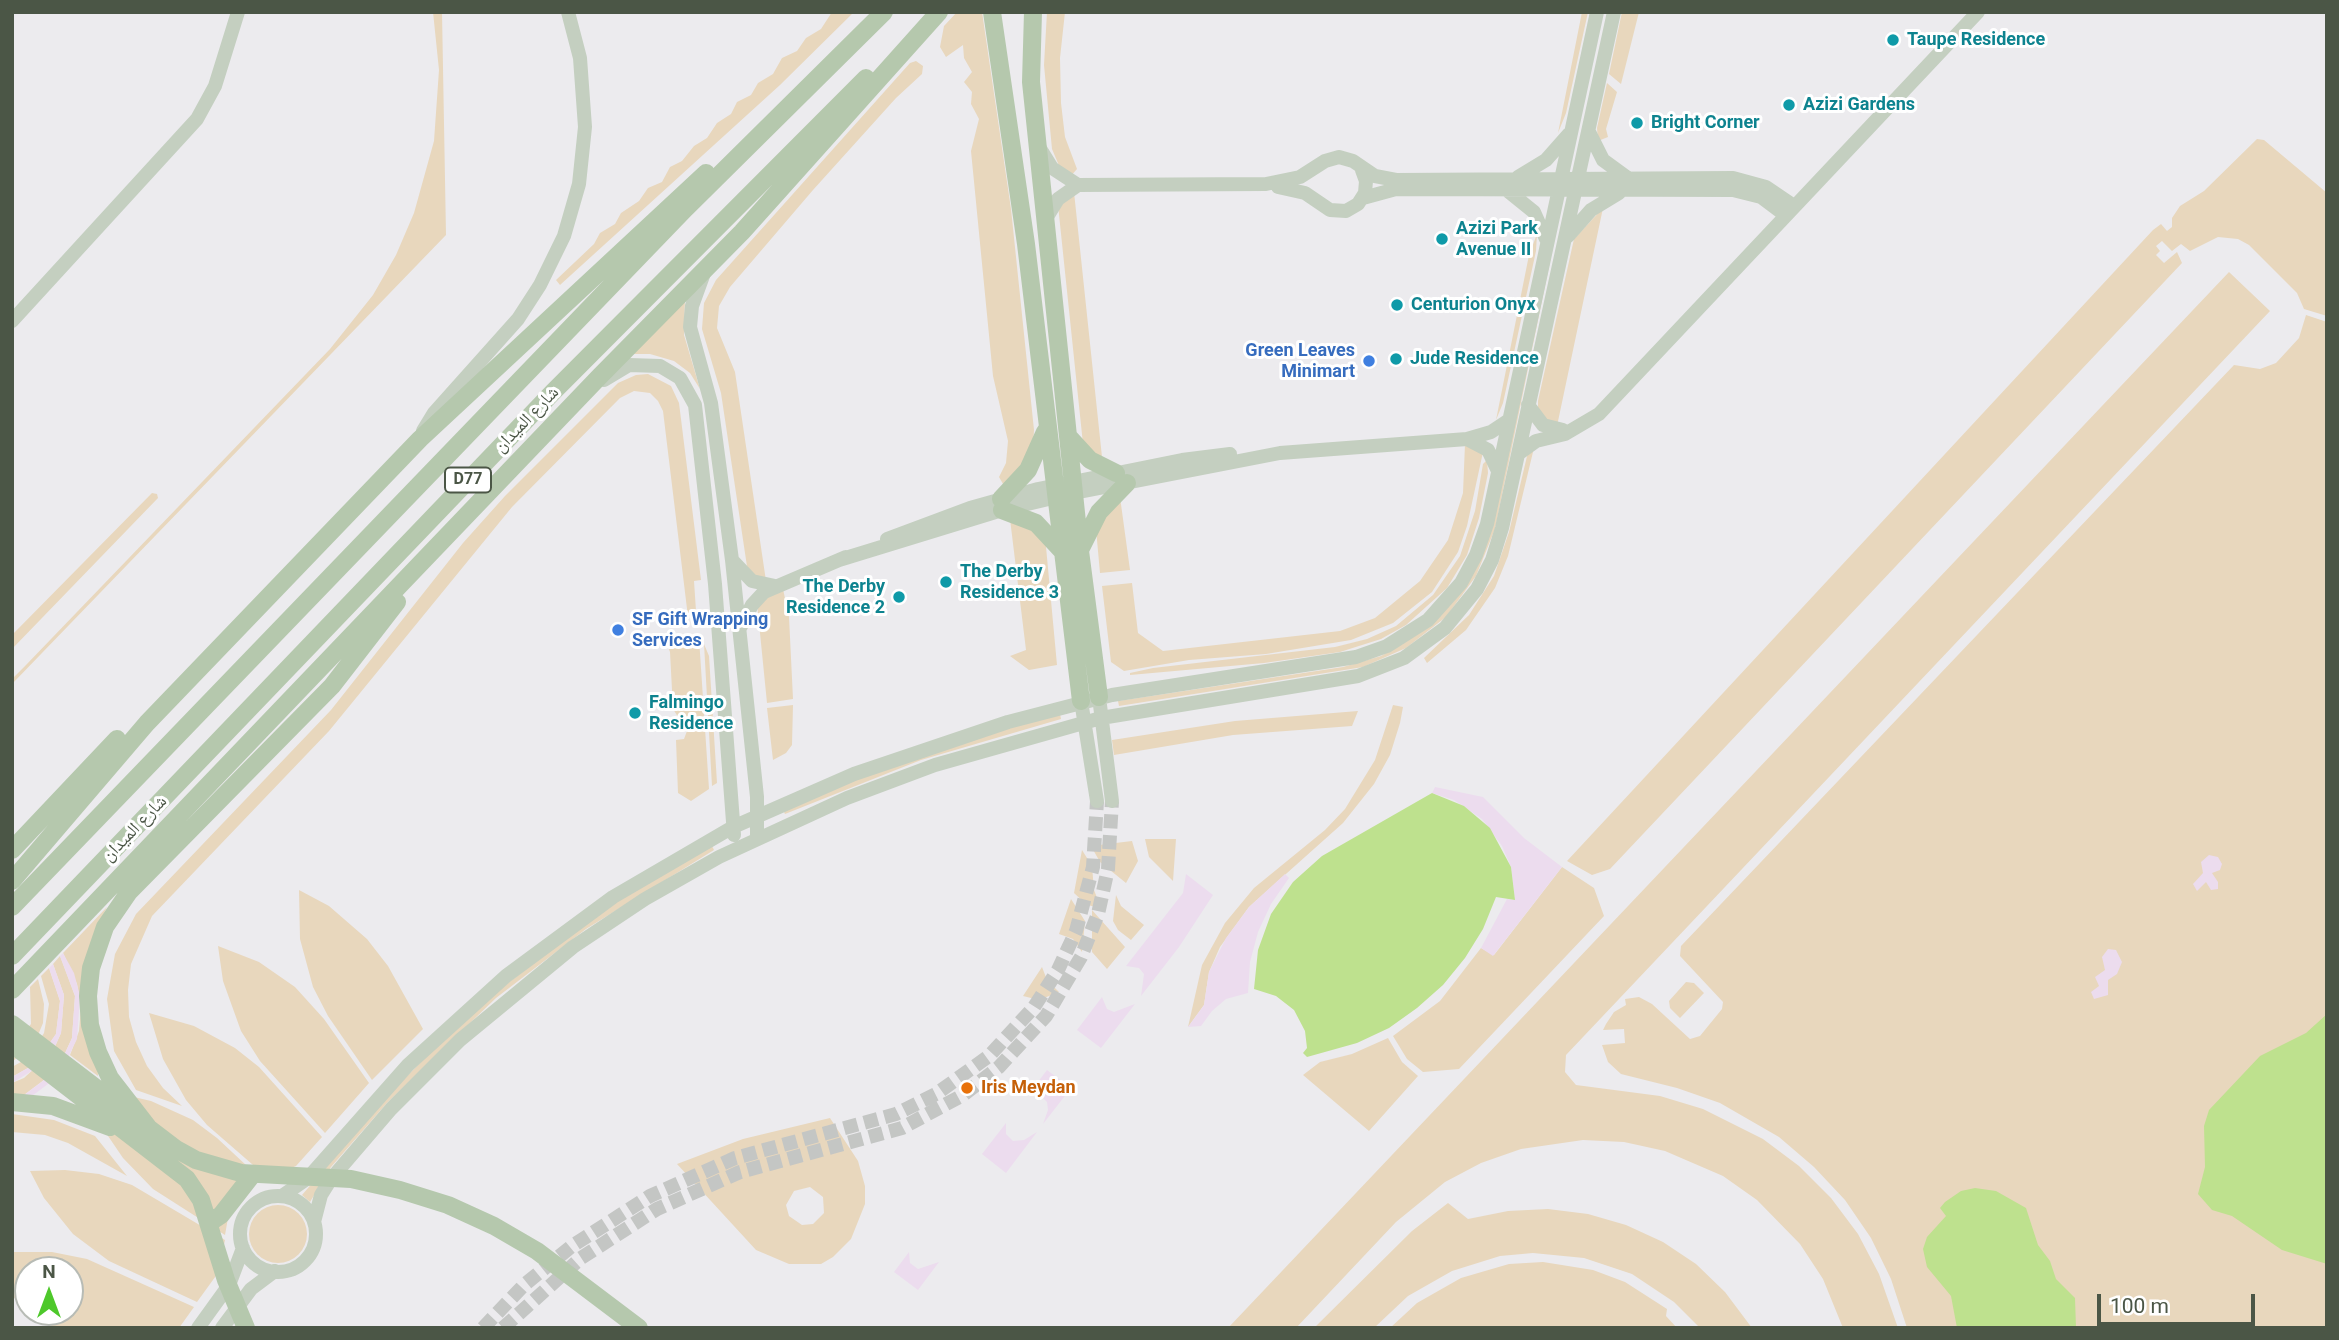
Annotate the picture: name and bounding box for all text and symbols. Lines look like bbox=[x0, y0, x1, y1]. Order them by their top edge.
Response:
place label: Taupe Residence bbox=[1907, 29, 2045, 51]
marker: Taupe Residence bbox=[1885, 32, 1901, 48]
place label: Azizi Gardens bbox=[1803, 94, 1915, 116]
marker: Azizi Gardens bbox=[1781, 97, 1797, 113]
place label: Bright Corner bbox=[1651, 112, 1760, 134]
marker: Bright Corner bbox=[1629, 115, 1645, 131]
place label: Azizi Park Avenue II bbox=[1456, 218, 1538, 260]
marker: Azizi Park Avenue II bbox=[1434, 231, 1450, 247]
place label: Centurion Onyx bbox=[1411, 294, 1536, 316]
marker: Centurion Onyx bbox=[1389, 297, 1405, 313]
place label: Green Leaves Minimart bbox=[1245, 340, 1355, 382]
place label: Jude Residence bbox=[1410, 348, 1539, 370]
marker: Jude Residence bbox=[1388, 351, 1404, 367]
marker: Green Leaves Minimart bbox=[1361, 353, 1377, 369]
street label: شارع الميدان bbox=[490, 382, 564, 458]
road number: D77 bbox=[445, 467, 491, 492]
place label: The Derby Residence 3 bbox=[960, 561, 1059, 604]
marker: The Derby Residence 3 bbox=[938, 574, 954, 590]
place label: The Derby Residence 2 bbox=[786, 576, 885, 618]
marker: The Derby Residence 2 bbox=[891, 589, 907, 605]
place label: SF Gift Wrapping Services bbox=[632, 609, 768, 652]
marker: SF Gift Wrapping Services bbox=[610, 622, 626, 638]
place label: Falmingo Residence bbox=[649, 692, 733, 734]
marker: Falmingo Residence bbox=[627, 705, 643, 721]
street label: شارع الميدان bbox=[98, 791, 172, 867]
place label: Iris Meydan bbox=[981, 1077, 1076, 1099]
marker: Iris Meydan bbox=[959, 1080, 975, 1096]
north arrow bbox=[14, 1256, 84, 1326]
text: N bbox=[42, 1260, 56, 1283]
scale bar bbox=[2101, 1280, 2258, 1324]
text: 100 m bbox=[2110, 1294, 2169, 1318]

